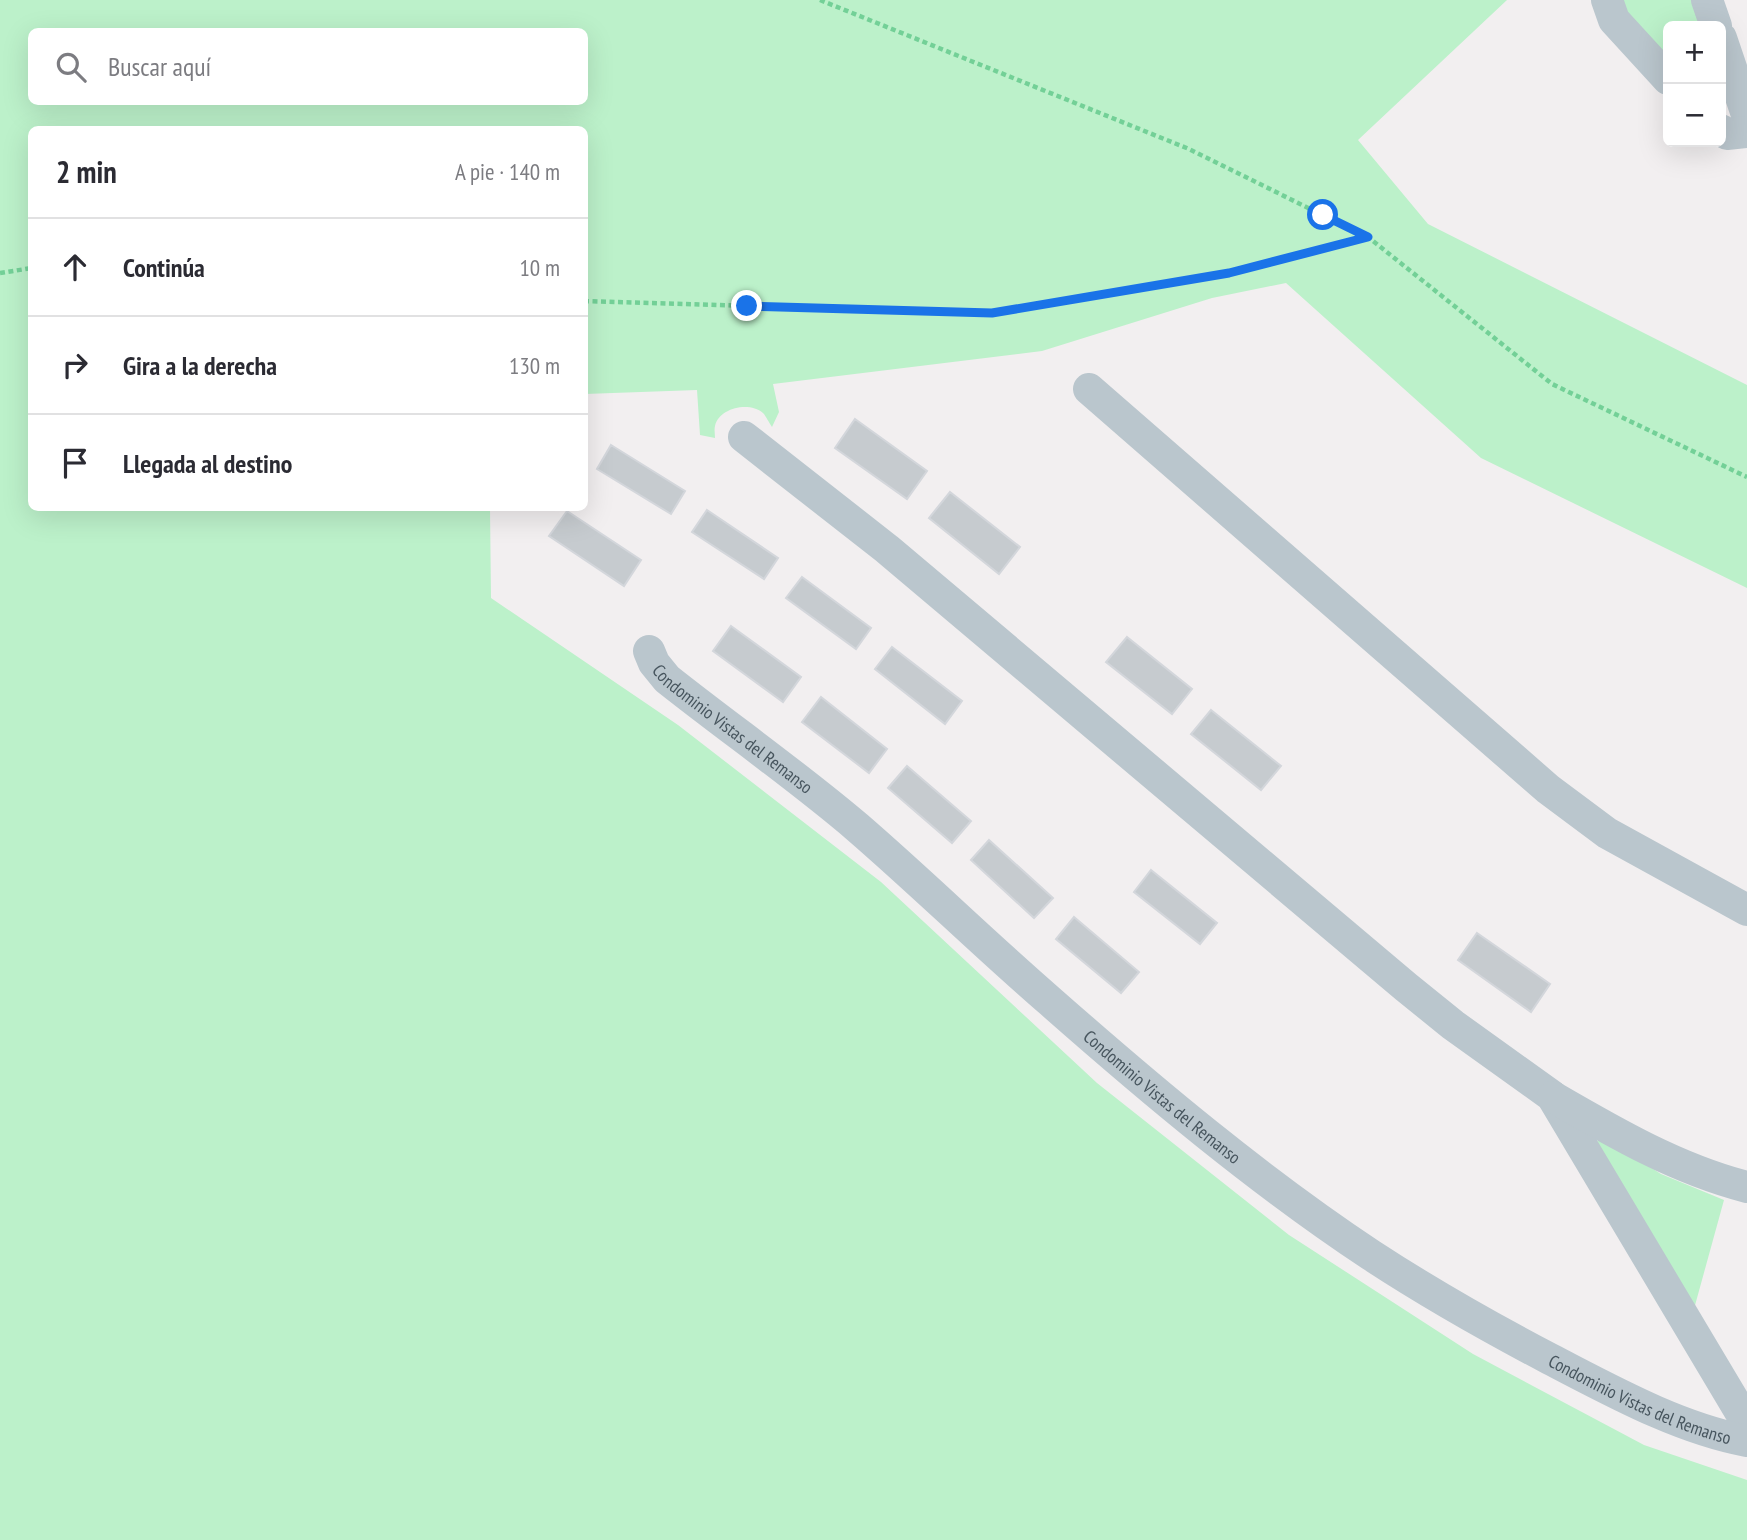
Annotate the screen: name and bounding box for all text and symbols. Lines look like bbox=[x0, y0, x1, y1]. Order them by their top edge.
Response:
map controls bbox=[1663, 21, 1726, 147]
button: + bbox=[1663, 21, 1726, 84]
search box bbox=[28, 28, 588, 105]
icon: search bbox=[52, 48, 90, 86]
text: Buscar aquí bbox=[108, 50, 211, 83]
button: − bbox=[1663, 84, 1726, 147]
text: 2 min bbox=[56, 152, 117, 191]
text: A pie · 140 m bbox=[455, 157, 560, 186]
route start bbox=[1307, 199, 1338, 230]
icon: ahead bbox=[56, 248, 94, 286]
text: Continúa bbox=[123, 251, 205, 284]
text: 10 m bbox=[519, 253, 560, 282]
route end bbox=[731, 290, 762, 321]
icon: right bbox=[56, 346, 94, 384]
text: Gira a la derecha bbox=[123, 349, 277, 382]
text: 130 m bbox=[509, 351, 560, 380]
icon: arrive bbox=[56, 444, 94, 482]
text: Llegada al destino bbox=[123, 447, 292, 480]
street label: Condominio Vistas del Remanso bbox=[648, 659, 818, 798]
street label: Condominio Vistas del Remanso bbox=[1079, 1025, 1246, 1168]
street label: Condominio Vistas del Remanso bbox=[1545, 1349, 1734, 1449]

